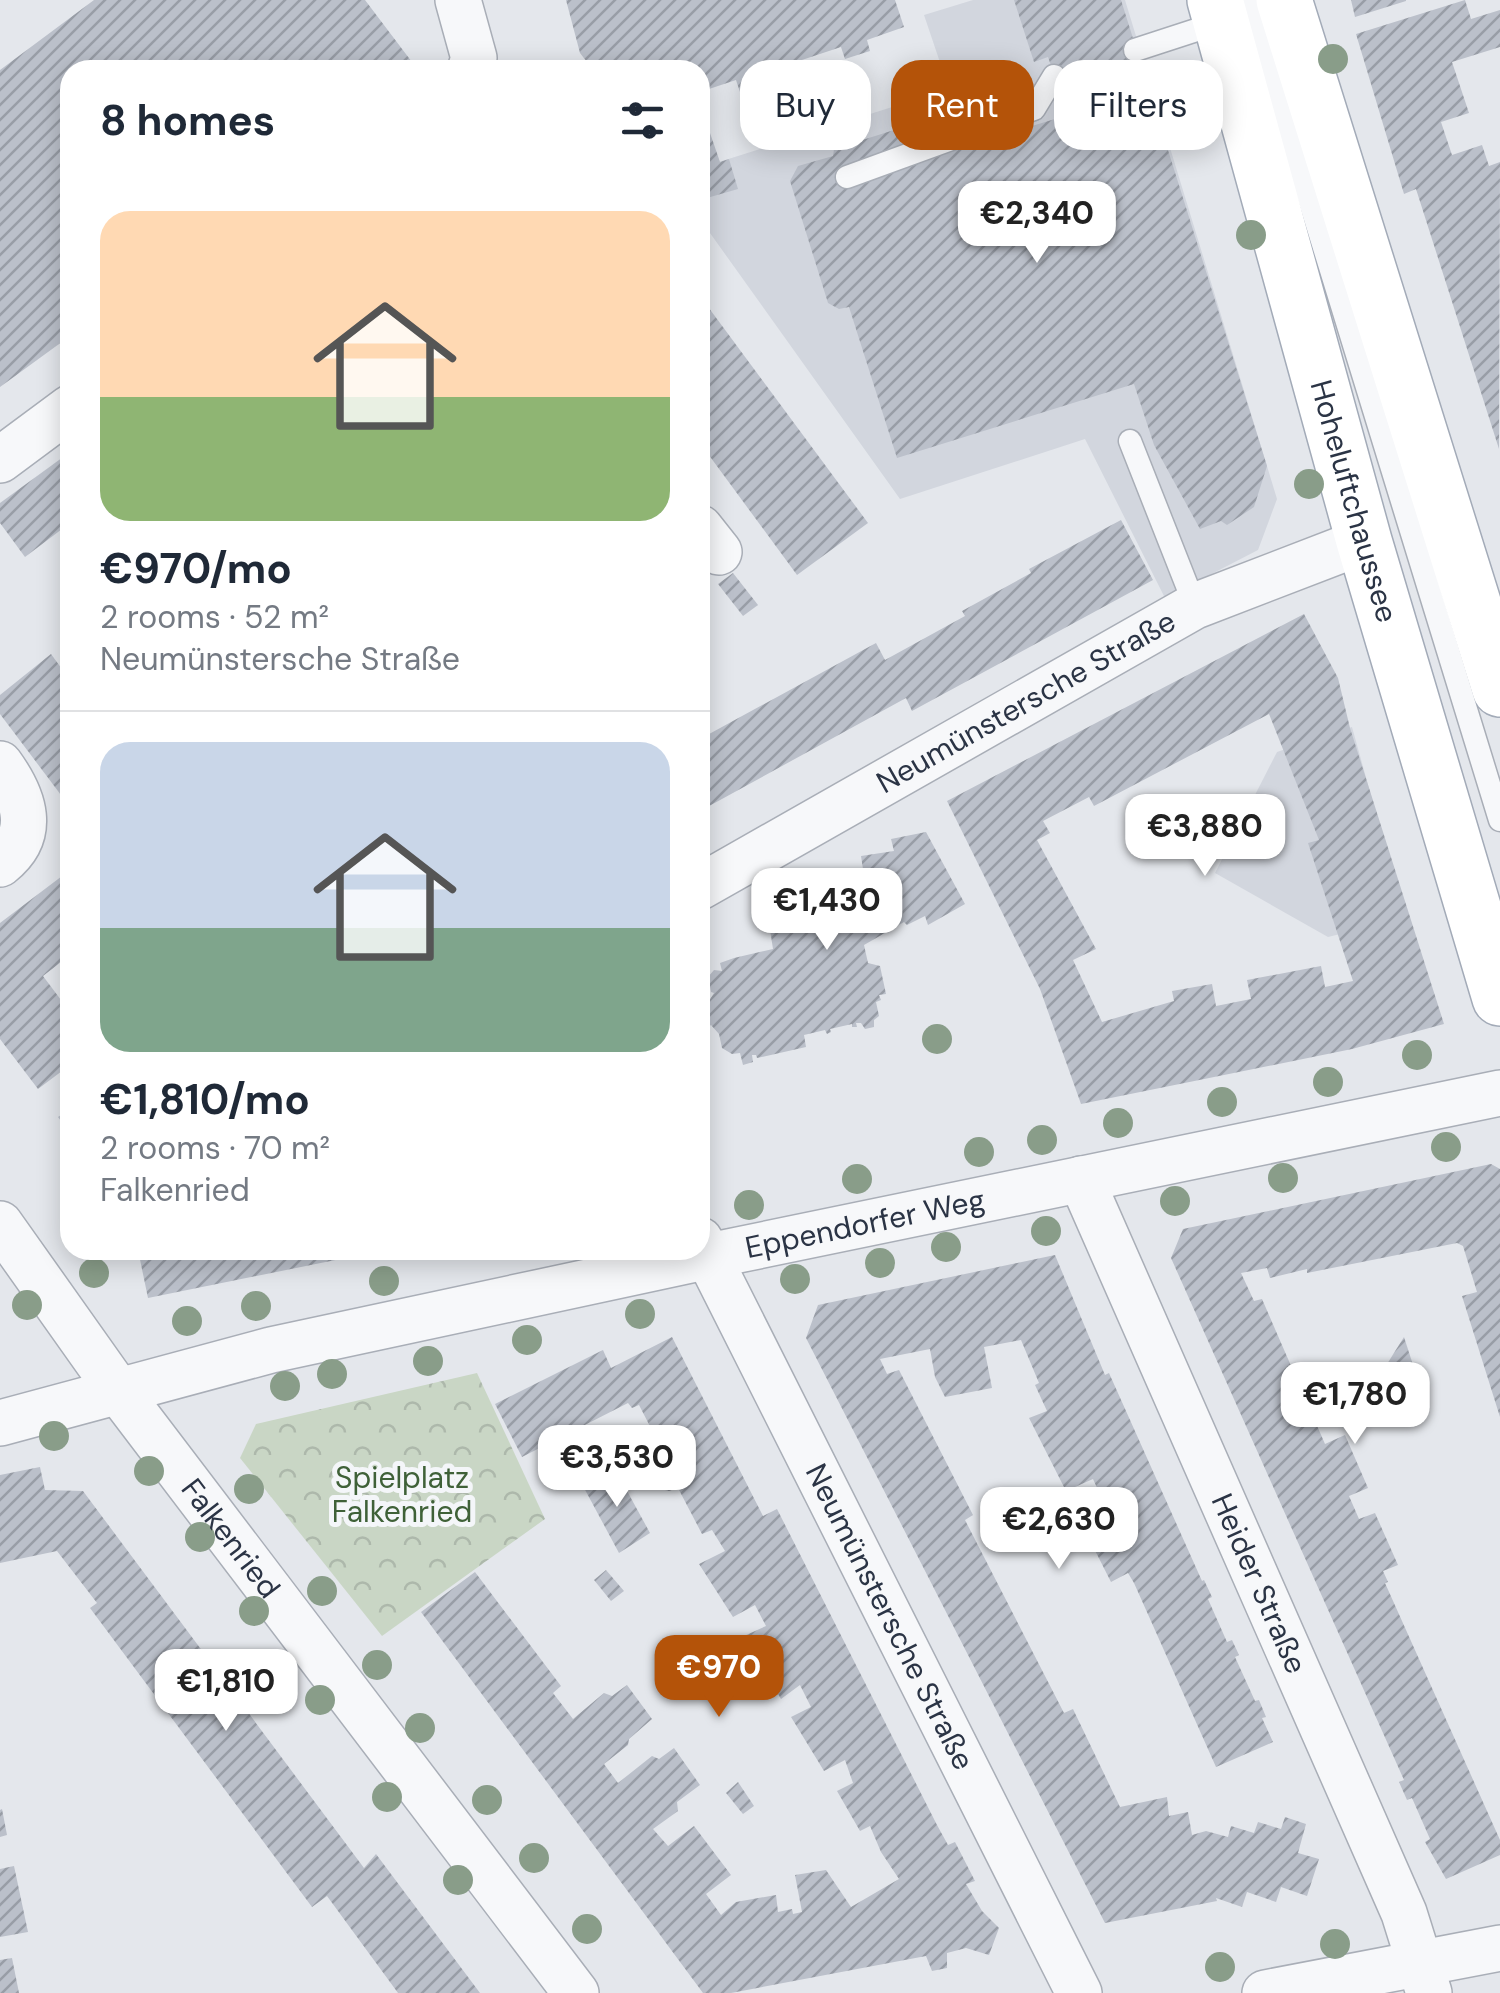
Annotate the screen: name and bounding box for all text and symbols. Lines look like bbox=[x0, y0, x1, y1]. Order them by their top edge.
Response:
chip: Buy bbox=[740, 60, 871, 150]
chip: Rent bbox=[891, 60, 1034, 150]
chip: Filters bbox=[1054, 60, 1223, 150]
text: 8 homes bbox=[100, 93, 275, 148]
icon: filters bbox=[615, 93, 670, 148]
pin: €2,340 bbox=[956, 181, 1118, 266]
text: €2,340 bbox=[980, 192, 1094, 234]
icon: home bbox=[295, 276, 475, 456]
street label: Hoheluftchaussee bbox=[1302, 375, 1407, 627]
text: €970/mo bbox=[100, 541, 292, 596]
text: 2 rooms · 52 m² bbox=[100, 596, 329, 638]
street label: Neumünstersche Straße bbox=[869, 601, 1182, 802]
text: Neumünstersche Straße bbox=[100, 638, 460, 680]
pin: €3,880 bbox=[1124, 794, 1286, 879]
text: €3,880 bbox=[1147, 805, 1263, 847]
icon: home bbox=[295, 807, 475, 987]
pin: €1,430 bbox=[746, 868, 908, 953]
text: €1,430 bbox=[773, 879, 881, 921]
text: €1,810/mo bbox=[100, 1072, 310, 1127]
text: 2 rooms · 70 m² bbox=[100, 1127, 330, 1169]
text: Falkenried bbox=[100, 1169, 250, 1211]
street label: Eppendorfer Weg bbox=[742, 1180, 988, 1267]
pin: €1,780 bbox=[1274, 1362, 1436, 1447]
text: €1,780 bbox=[1303, 1373, 1407, 1415]
pin: €3,530 bbox=[536, 1425, 698, 1510]
text: €3,530 bbox=[560, 1436, 674, 1478]
street label: Neumünstersche Straße bbox=[797, 1457, 983, 1776]
park label: Spielplatz Falkenried bbox=[332, 1458, 472, 1531]
street label: Falkenried bbox=[173, 1471, 289, 1606]
pin: €2,630 bbox=[978, 1487, 1140, 1572]
street label: Heider Straße bbox=[1203, 1487, 1316, 1679]
text: €2,630 bbox=[1002, 1498, 1116, 1540]
pin: €970 bbox=[660, 1635, 778, 1720]
text: €970 bbox=[677, 1646, 761, 1688]
pin: €1,810 bbox=[145, 1649, 307, 1734]
text: €1,810 bbox=[177, 1660, 275, 1702]

